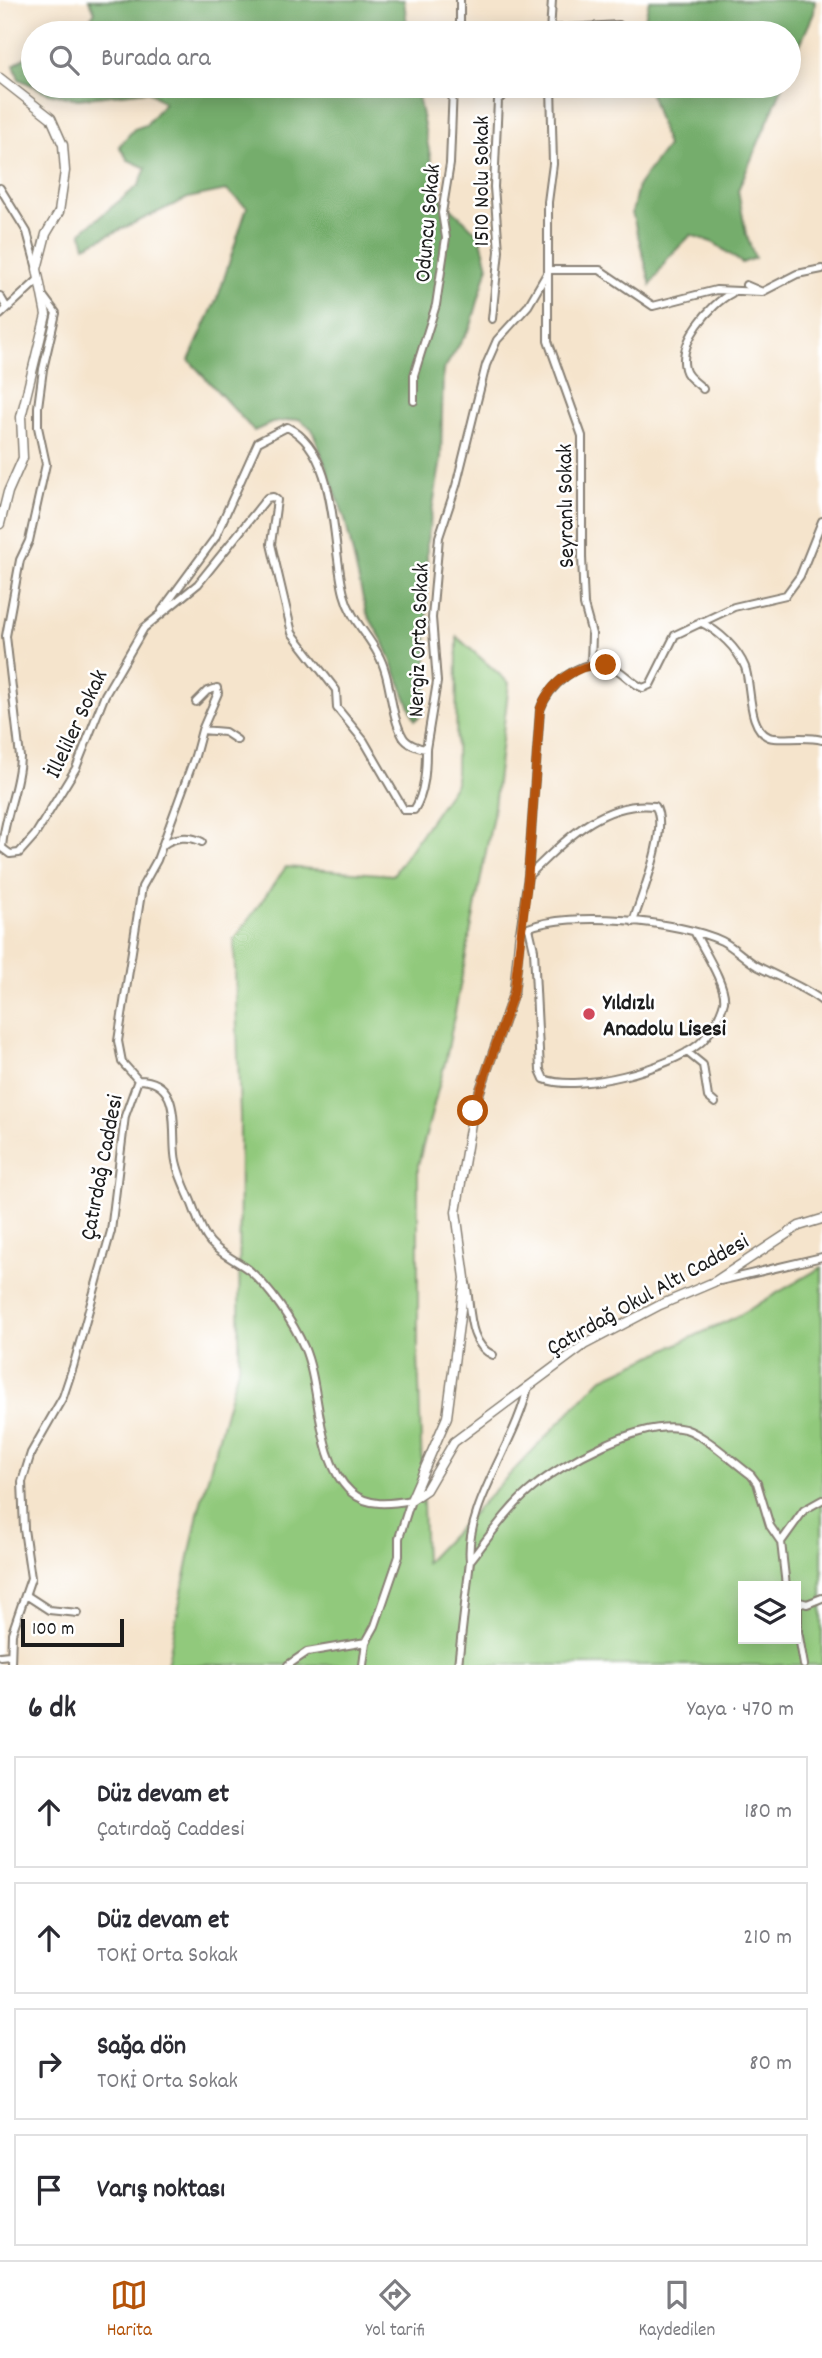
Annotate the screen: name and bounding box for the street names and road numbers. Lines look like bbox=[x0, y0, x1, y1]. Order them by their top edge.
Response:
street label: 1510 Nolu Sokak bbox=[467, 116, 500, 246]
street label: Oduncu Sokak bbox=[408, 163, 451, 284]
street label: Seyranlı Sokak bbox=[550, 443, 585, 568]
street label: Nergiz Orta Sokak bbox=[401, 562, 440, 718]
street label: İlleliler Sokak bbox=[39, 665, 118, 784]
street label: Çatırdağ Caddesi bbox=[73, 1092, 134, 1243]
street label: Çatırdağ Okul Altı Caddesi bbox=[542, 1227, 756, 1365]

